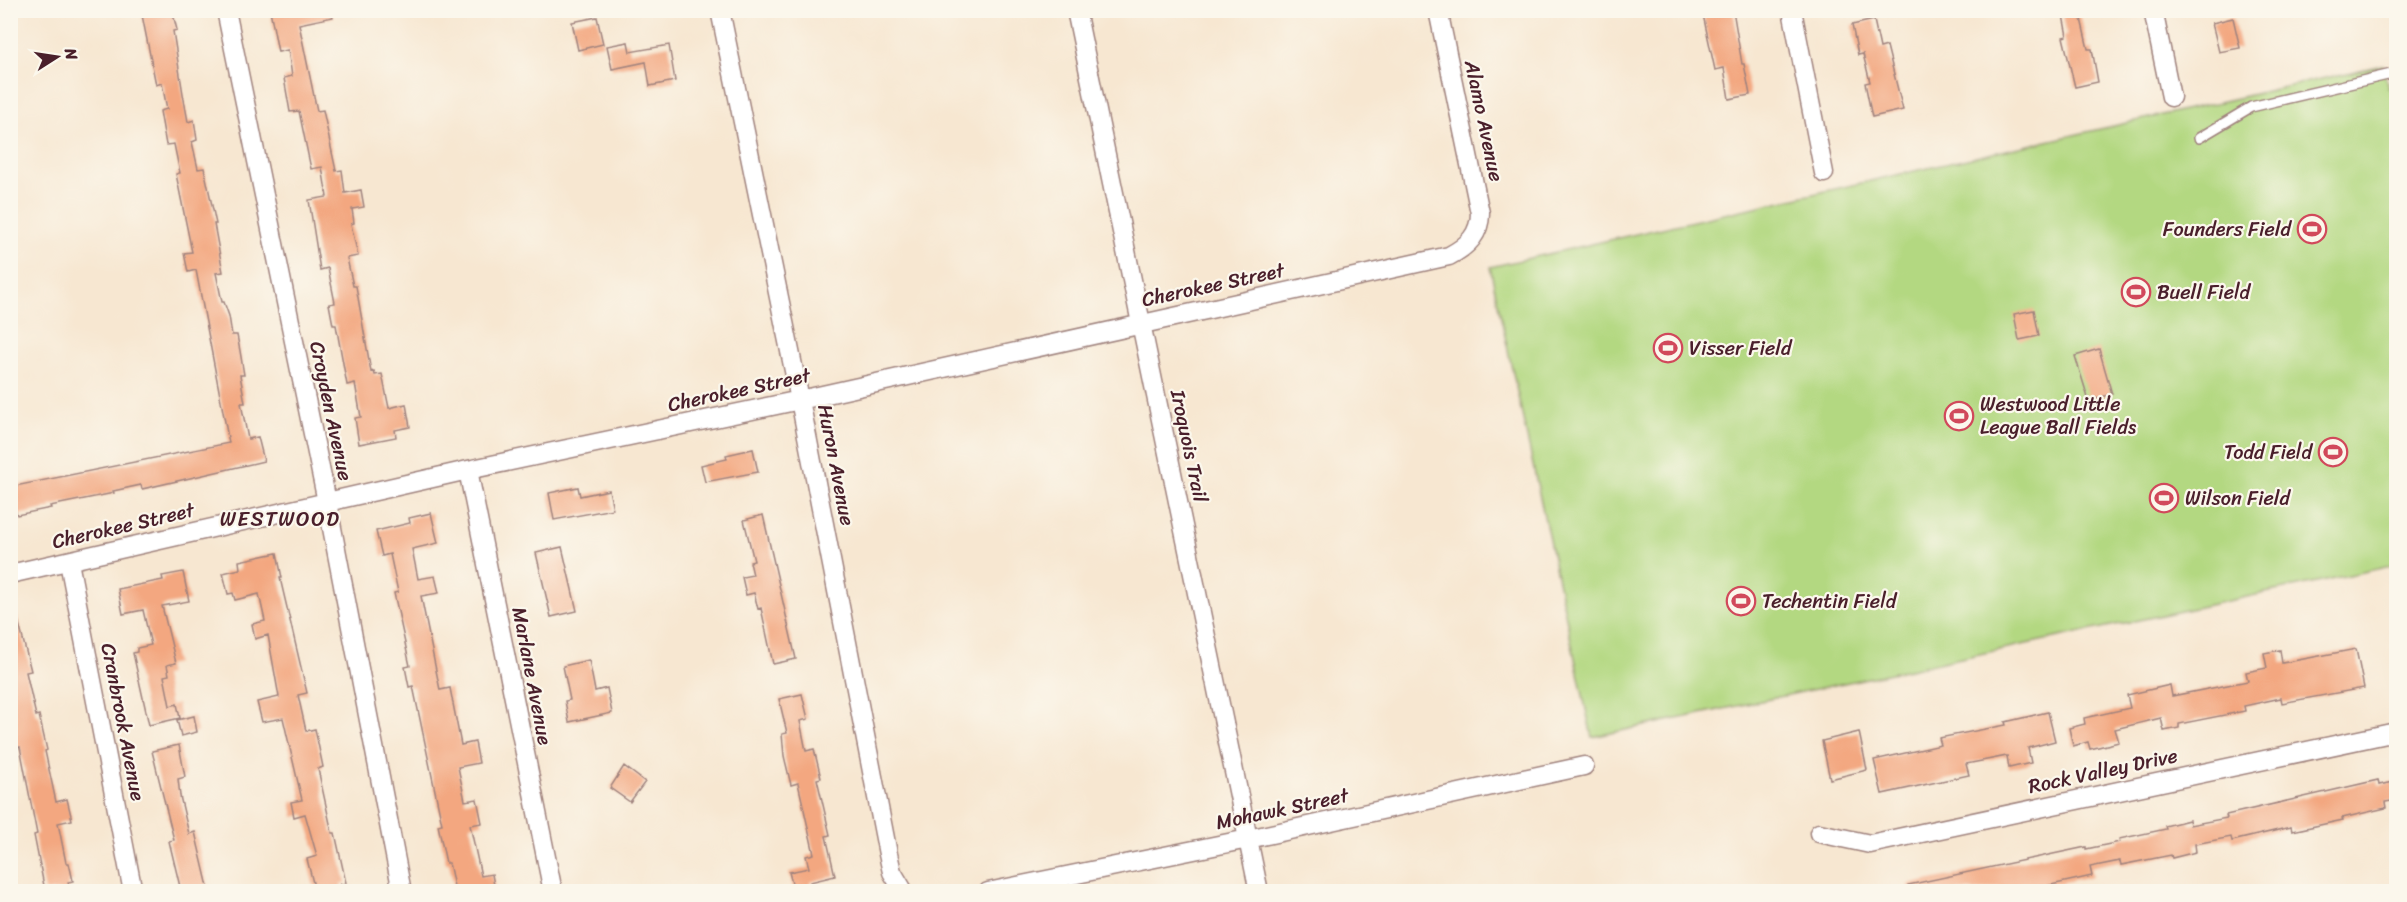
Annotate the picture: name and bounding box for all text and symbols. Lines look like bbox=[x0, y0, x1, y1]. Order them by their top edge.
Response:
north arrow bbox=[27, 27, 87, 87]
text: N bbox=[56, 45, 87, 63]
street label: Alamo Avenue bbox=[1454, 56, 1514, 185]
place label: Founders Field bbox=[2163, 212, 2292, 247]
sports icon: Founders Field bbox=[2296, 213, 2328, 245]
street label: Cherokee Street bbox=[1139, 253, 1288, 317]
place label: Buell Field bbox=[2157, 275, 2252, 310]
sports icon: Buell Field bbox=[2120, 276, 2152, 308]
place label: Visser Field bbox=[1689, 331, 1793, 366]
sports icon: Visser Field bbox=[1652, 332, 1684, 364]
street label: Croyden Avenue bbox=[299, 338, 363, 484]
street label: Cherokee Street bbox=[665, 358, 814, 422]
street label: Iroquois Trail bbox=[1160, 385, 1218, 507]
place label: Westwood Little League Ball Fields bbox=[1980, 387, 2137, 445]
sports icon: Westwood Little League Ball Fields bbox=[1943, 400, 1975, 432]
street label: Huron Avenue bbox=[807, 401, 865, 529]
place label: Todd Field bbox=[2224, 435, 2313, 470]
sports icon: Todd Field bbox=[2317, 436, 2349, 468]
place label: Wilson Field bbox=[2185, 481, 2291, 516]
sports icon: Wilson Field bbox=[2148, 482, 2180, 514]
street label: Cherokee Street bbox=[49, 492, 198, 559]
district label: WESTWOOD bbox=[220, 500, 340, 538]
place label: Techentin Field bbox=[1762, 584, 1898, 619]
sports icon: Techentin Field bbox=[1725, 585, 1757, 617]
street label: Marlane Avenue bbox=[501, 604, 563, 748]
street label: Cranbrook Avenue bbox=[91, 640, 156, 804]
street label: Rock Valley Drive bbox=[2025, 738, 2181, 804]
street label: Mohawk Street bbox=[1212, 778, 1352, 840]

